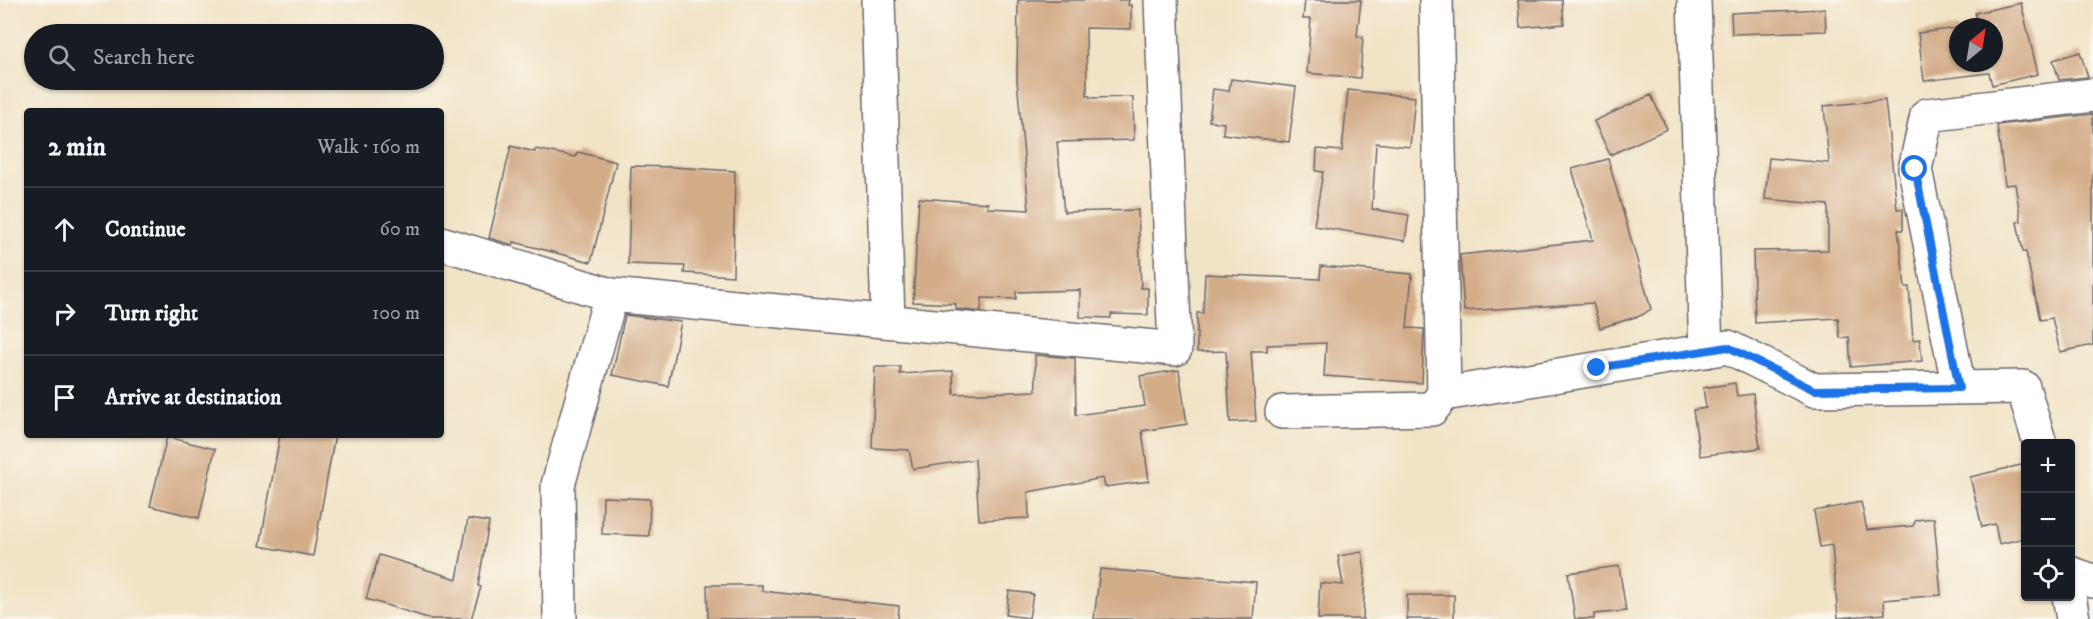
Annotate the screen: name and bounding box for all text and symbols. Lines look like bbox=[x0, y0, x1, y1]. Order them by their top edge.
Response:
north arrow bbox=[1949, 18, 2003, 72]
search box bbox=[24, 24, 444, 90]
icon: search bbox=[45, 41, 78, 74]
text: Search here bbox=[93, 44, 195, 71]
text: 2 min bbox=[48, 131, 106, 164]
text: Walk · 160 m bbox=[317, 135, 420, 160]
route start bbox=[1901, 155, 1927, 181]
icon: ahead bbox=[48, 213, 81, 246]
text: Continue bbox=[105, 216, 186, 243]
text: 60 m bbox=[380, 217, 420, 242]
icon: right bbox=[48, 297, 81, 330]
text: Turn right bbox=[105, 300, 198, 327]
text: 100 m bbox=[372, 301, 420, 326]
route end bbox=[1583, 354, 1609, 380]
icon: arrive bbox=[48, 381, 81, 414]
text: Arrive at destination bbox=[105, 384, 282, 411]
map controls bbox=[2021, 439, 2075, 601]
button: + bbox=[2021, 439, 2075, 493]
button: − bbox=[2021, 493, 2075, 547]
button: locate bbox=[2021, 547, 2075, 601]

